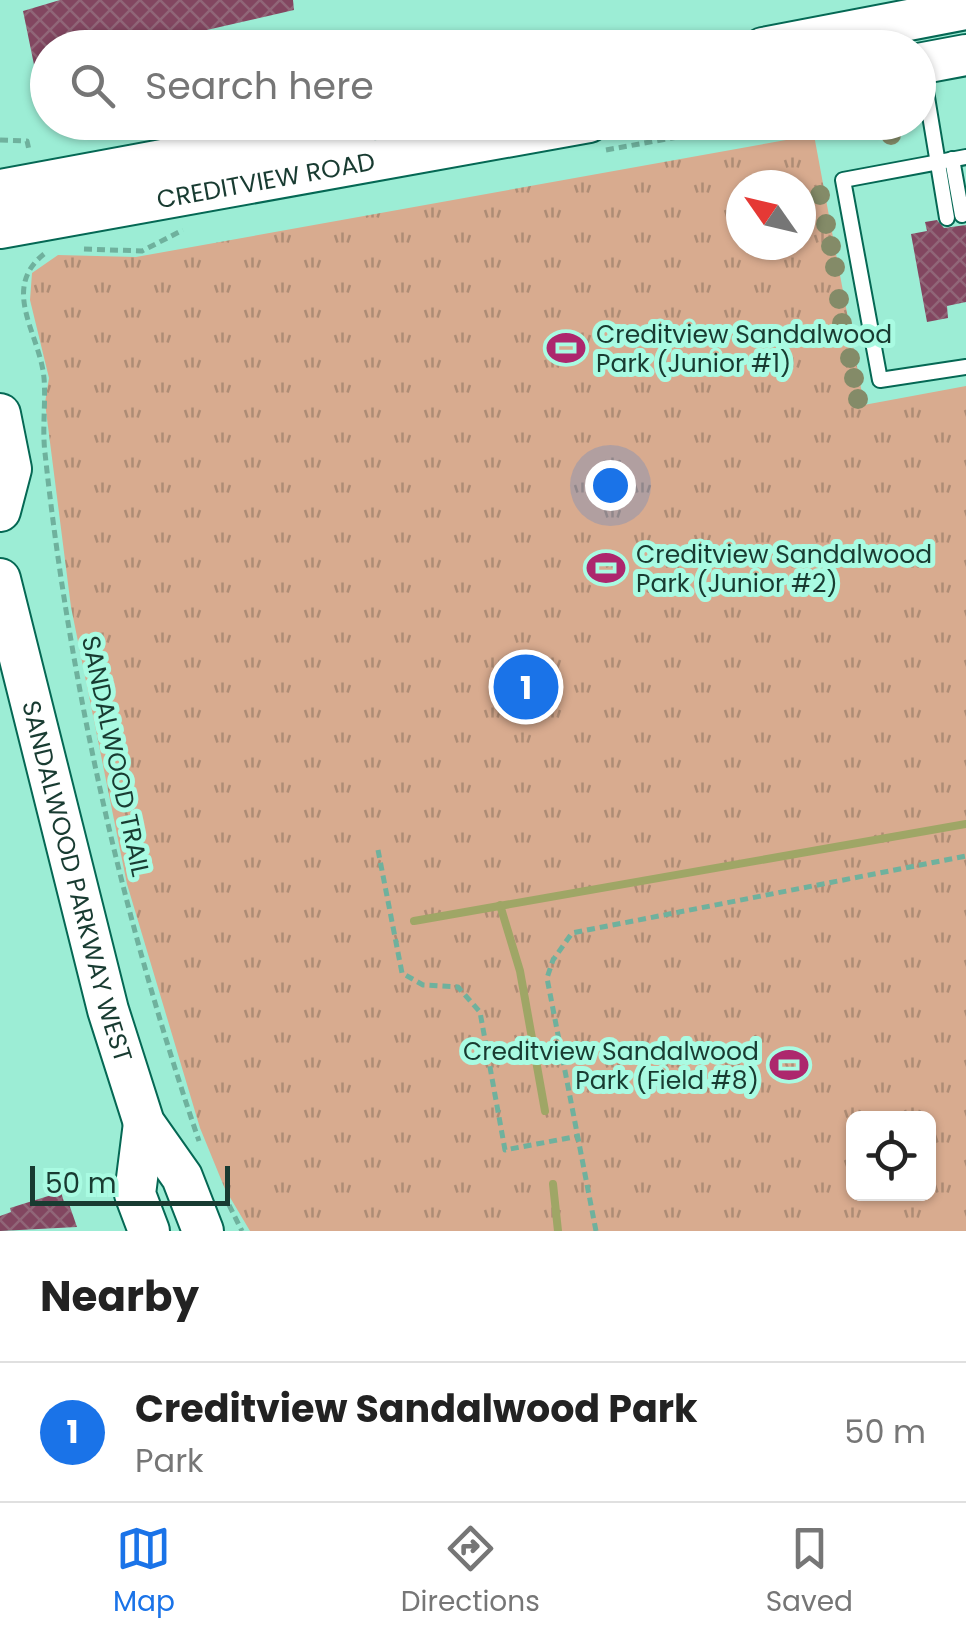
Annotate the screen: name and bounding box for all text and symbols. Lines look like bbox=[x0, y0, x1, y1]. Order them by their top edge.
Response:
search box bbox=[30, 30, 936, 140]
icon: search bbox=[65, 58, 120, 113]
text: Search here bbox=[145, 59, 374, 112]
street label: CREDITVIEW ROAD bbox=[154, 144, 378, 217]
north arrow bbox=[726, 170, 816, 260]
place label: Creditview Sandalwood Park (Junior #1) bbox=[596, 317, 892, 381]
sports icon: Creditview Sandalwood Park (Junior #1) bbox=[545, 327, 587, 369]
your location bbox=[585, 460, 636, 511]
place label: Creditview Sandalwood Park (Junior #2) bbox=[636, 537, 932, 601]
sports icon: Creditview Sandalwood Park (Junior #2) bbox=[585, 547, 627, 589]
street label: SANDALWOOD TRAIL bbox=[73, 633, 158, 880]
pin: 1 bbox=[494, 650, 558, 724]
street label: SANDALWOOD PARKWAY WEST bbox=[13, 697, 141, 1067]
place label: Creditview Sandalwood Park (Field #8) bbox=[463, 1034, 759, 1098]
sports icon: Creditview Sandalwood Park (Field #8) bbox=[768, 1044, 810, 1086]
map controls bbox=[846, 1111, 936, 1201]
button: locate bbox=[846, 1111, 936, 1201]
scale bar bbox=[30, 1161, 230, 1206]
text: 50 m bbox=[45, 1164, 116, 1203]
text: Nearby bbox=[40, 1267, 199, 1326]
text: Creditview Sandalwood Park bbox=[135, 1382, 697, 1435]
text: 1 bbox=[66, 1409, 79, 1454]
text: 50 m bbox=[844, 1409, 926, 1454]
text: Park bbox=[135, 1438, 204, 1483]
tab: Map bbox=[113, 1521, 175, 1623]
tab: Directions bbox=[401, 1521, 540, 1623]
tab: Saved bbox=[766, 1521, 853, 1623]

